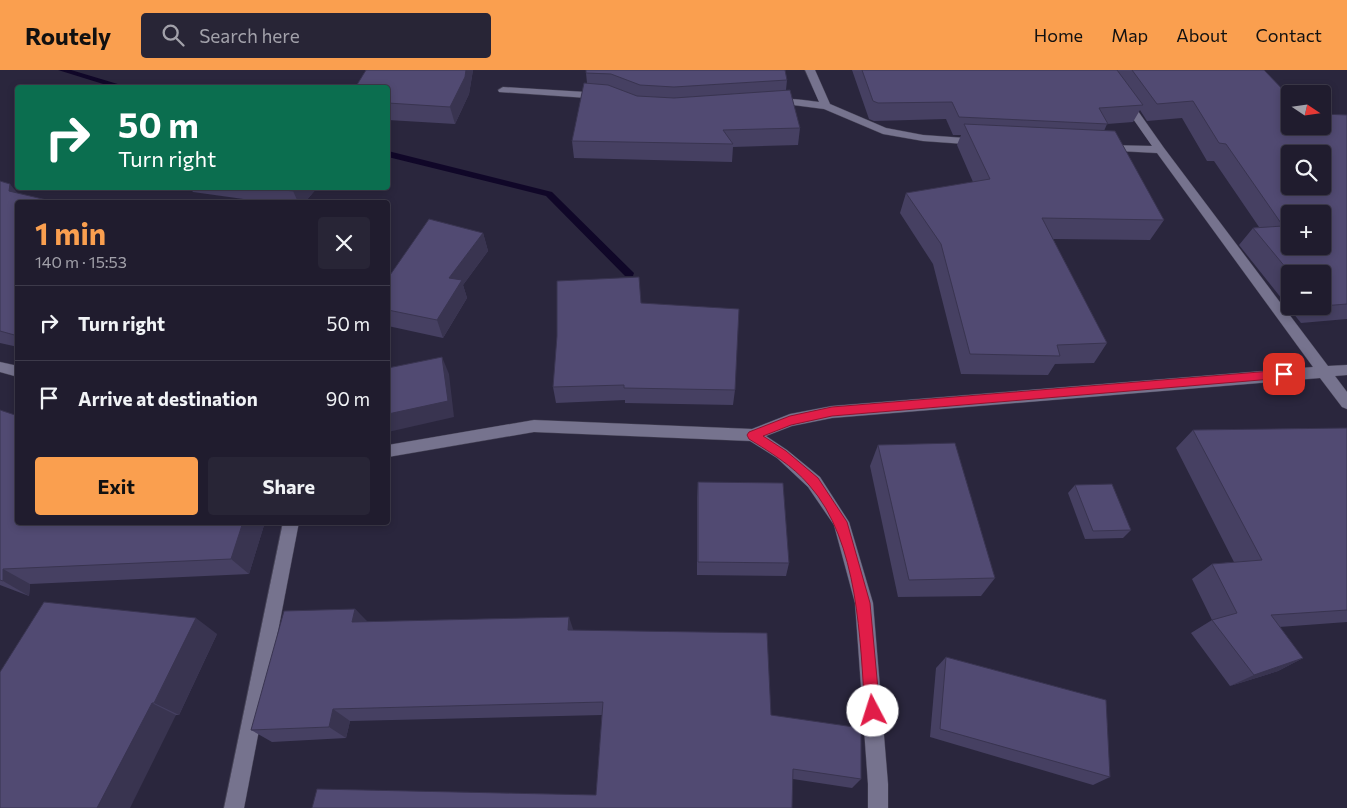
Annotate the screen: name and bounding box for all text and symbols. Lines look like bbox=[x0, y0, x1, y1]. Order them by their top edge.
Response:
search box bbox=[141, 13, 491, 58]
text: Routely bbox=[25, 21, 111, 50]
icon: search bbox=[159, 21, 187, 49]
text: Search here bbox=[199, 24, 300, 47]
text: Home bbox=[1034, 24, 1083, 46]
text: Map bbox=[1111, 24, 1148, 46]
text: About bbox=[1176, 24, 1228, 46]
text: Contact bbox=[1256, 24, 1322, 46]
north arrow bbox=[1281, 85, 1331, 135]
map controls bbox=[1281, 85, 1331, 315]
text: 50 m bbox=[118, 102, 199, 145]
icon: right bbox=[35, 105, 100, 170]
text: Turn right bbox=[118, 145, 216, 172]
button: search bbox=[1281, 145, 1331, 195]
button: + bbox=[1281, 205, 1331, 255]
text: 1 min bbox=[35, 214, 106, 251]
button: close bbox=[318, 217, 370, 269]
text: 140 m · 15:53 bbox=[35, 252, 127, 271]
button: − bbox=[1281, 265, 1331, 315]
icon: right bbox=[35, 309, 63, 337]
text: Turn right bbox=[78, 312, 165, 335]
text: 50 m bbox=[326, 312, 370, 335]
pin bbox=[1263, 353, 1305, 395]
icon: arrive bbox=[1270, 360, 1298, 388]
icon: arrive bbox=[35, 384, 63, 412]
text: Arrive at destination bbox=[78, 387, 258, 410]
text: 90 m bbox=[326, 387, 370, 410]
button: Exit bbox=[35, 457, 198, 515]
button: Share bbox=[208, 457, 370, 515]
position arrow bbox=[846, 684, 898, 736]

